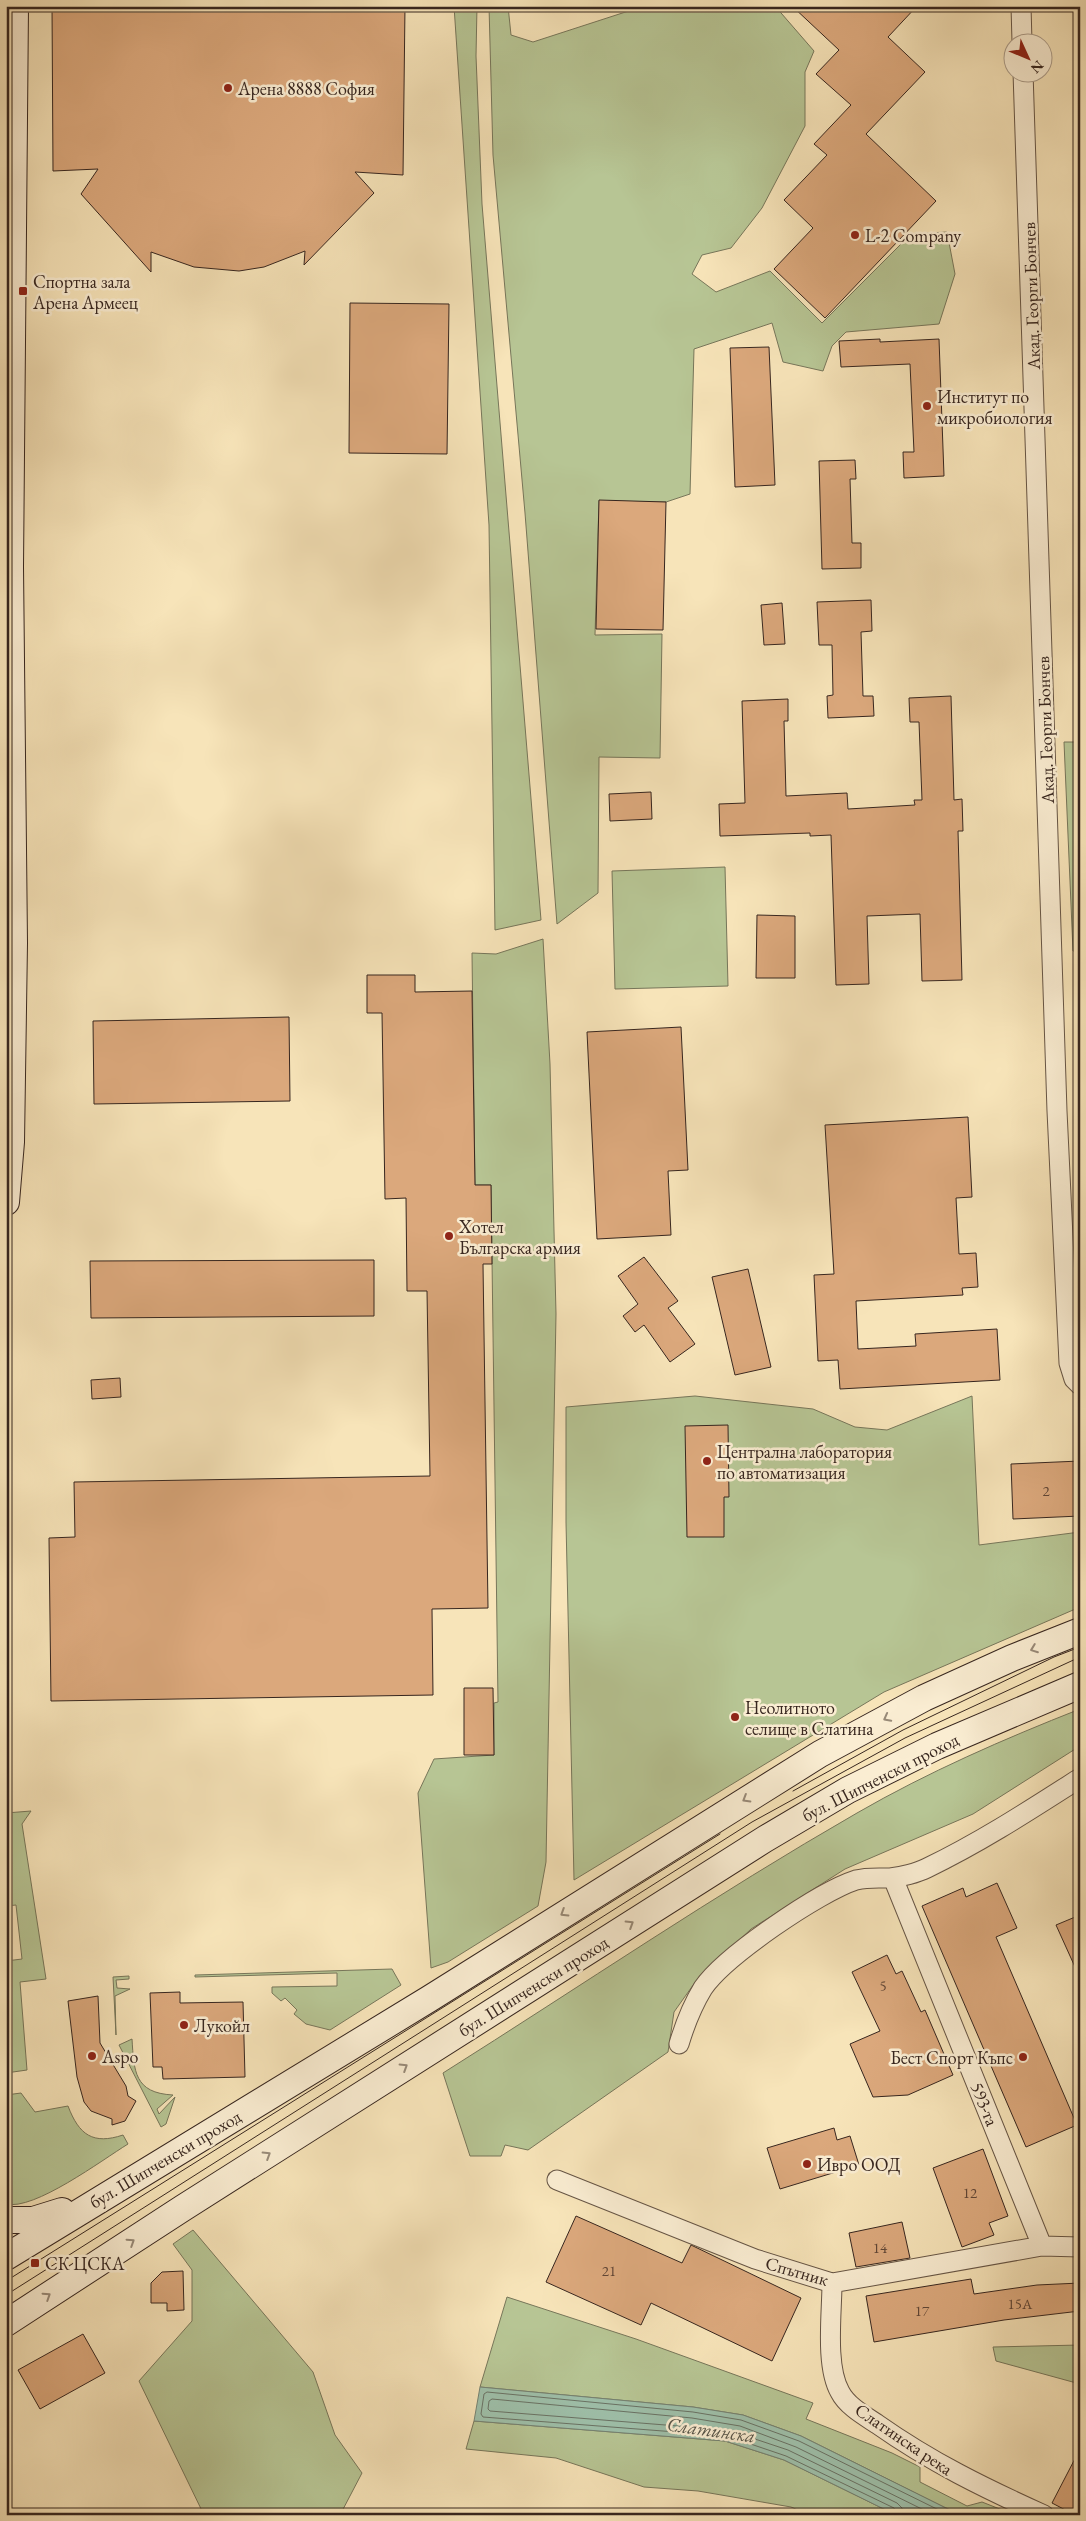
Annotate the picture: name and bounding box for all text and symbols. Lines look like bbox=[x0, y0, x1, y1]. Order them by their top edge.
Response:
north arrow bbox=[1004, 32, 1054, 82]
text: N bbox=[1026, 57, 1048, 78]
place label: Арена 8888 София bbox=[237, 77, 375, 100]
marker: Арена 8888 София bbox=[222, 82, 234, 94]
street label: Акад. Георги Бончев bbox=[1017, 221, 1045, 371]
place label: L-2 Company bbox=[865, 224, 961, 247]
marker: L-2 Company bbox=[849, 229, 861, 241]
place label: Спортна зала Арена Армеец bbox=[32, 270, 139, 314]
marker: Спортна зала Арена Армеец bbox=[17, 285, 29, 297]
place label: Институт по микробиология bbox=[937, 385, 1053, 429]
marker: Институт по микробиология bbox=[921, 400, 933, 412]
street label: Акад. Георги Бончев bbox=[1031, 655, 1059, 805]
place label: Хотел Българска армия bbox=[458, 1215, 581, 1259]
marker: Хотел Българска армия bbox=[443, 1230, 455, 1242]
place label: Централна лаборатория по автоматизация bbox=[717, 1440, 892, 1484]
marker: Централна лаборатория по автоматизация bbox=[701, 1455, 713, 1467]
house number: 2 bbox=[1042, 1481, 1050, 1500]
one-way arrow bbox=[1030, 1643, 1039, 1653]
place label: Неолитното селище в Слатина bbox=[745, 1696, 874, 1740]
marker: Неолитното селище в Слатина bbox=[729, 1711, 741, 1723]
one-way arrow bbox=[884, 1712, 893, 1722]
street label: бул. Шипченски проход bbox=[798, 1728, 962, 1826]
one-way arrow bbox=[743, 1792, 752, 1802]
one-way arrow bbox=[561, 1907, 570, 1917]
one-way arrow bbox=[625, 1921, 634, 1930]
street label: бул. Шипченски проход bbox=[454, 1930, 612, 2042]
house number: 5 bbox=[879, 1976, 887, 1995]
place label: Лукойл bbox=[194, 2014, 250, 2037]
marker: Лукойл bbox=[178, 2019, 190, 2031]
place label: Aspo bbox=[101, 2045, 139, 2068]
place label: Бест Спорт Къпс bbox=[890, 2046, 1013, 2069]
marker: Aspo bbox=[86, 2050, 98, 2062]
marker: Бест Спорт Къпс bbox=[1017, 2051, 1029, 2063]
one-way arrow bbox=[399, 2064, 408, 2074]
street label: 593-та bbox=[966, 2079, 1004, 2130]
street label: бул. Шипченски проход bbox=[85, 2105, 245, 2213]
one-way arrow bbox=[262, 2151, 271, 2161]
place label: Ивро ООД bbox=[817, 2153, 901, 2176]
marker: Ивро ООД bbox=[801, 2158, 813, 2170]
house number: 12 bbox=[963, 2183, 978, 2202]
house number: 14 bbox=[873, 2238, 888, 2257]
one-way arrow bbox=[125, 2239, 134, 2249]
street label: Спътник bbox=[763, 2251, 832, 2291]
place label: СК ЦСКА bbox=[45, 2252, 125, 2275]
marker: СК ЦСКА bbox=[29, 2257, 41, 2269]
house number: 21 bbox=[602, 2261, 616, 2280]
one-way arrow bbox=[42, 2293, 51, 2303]
house number: 15А bbox=[1008, 2294, 1033, 2313]
house number: 17 bbox=[915, 2301, 930, 2320]
street label: Слатинска река bbox=[851, 2398, 958, 2481]
water label: Слатинска bbox=[665, 2411, 757, 2449]

